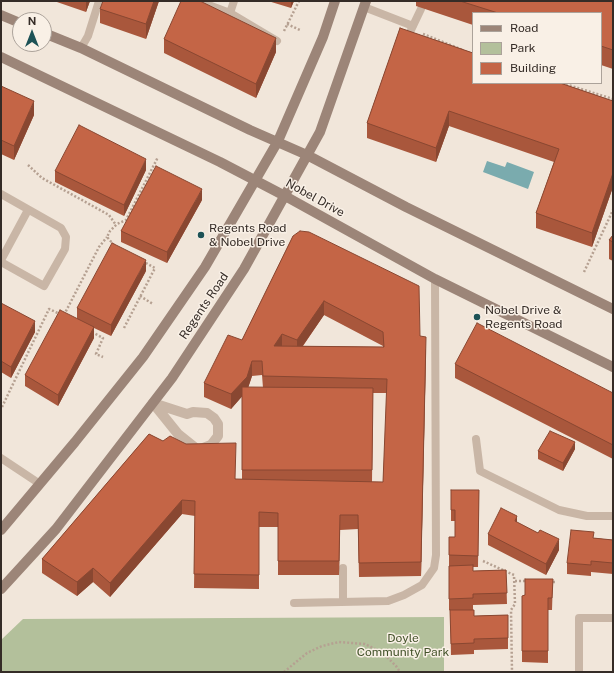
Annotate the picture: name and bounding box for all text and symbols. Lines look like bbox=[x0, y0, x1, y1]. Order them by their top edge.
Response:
north arrow bbox=[12, 12, 52, 52]
legend bbox=[472, 12, 602, 84]
text: N bbox=[28, 15, 36, 27]
text: Road bbox=[510, 21, 538, 35]
text: Park bbox=[510, 41, 536, 55]
text: Building bbox=[510, 61, 556, 75]
street label: Nobel Drive bbox=[283, 176, 347, 220]
place label: Regents Road & Nobel Drive bbox=[209, 221, 286, 249]
marker: Regents Road & Nobel Drive bbox=[196, 230, 206, 240]
street label: Regents Road bbox=[176, 270, 232, 342]
place label: Nobel Drive & Regents Road bbox=[485, 303, 562, 331]
marker: Nobel Drive & Regents Road bbox=[472, 312, 482, 322]
park label: Doyle Community Park bbox=[357, 631, 449, 659]

